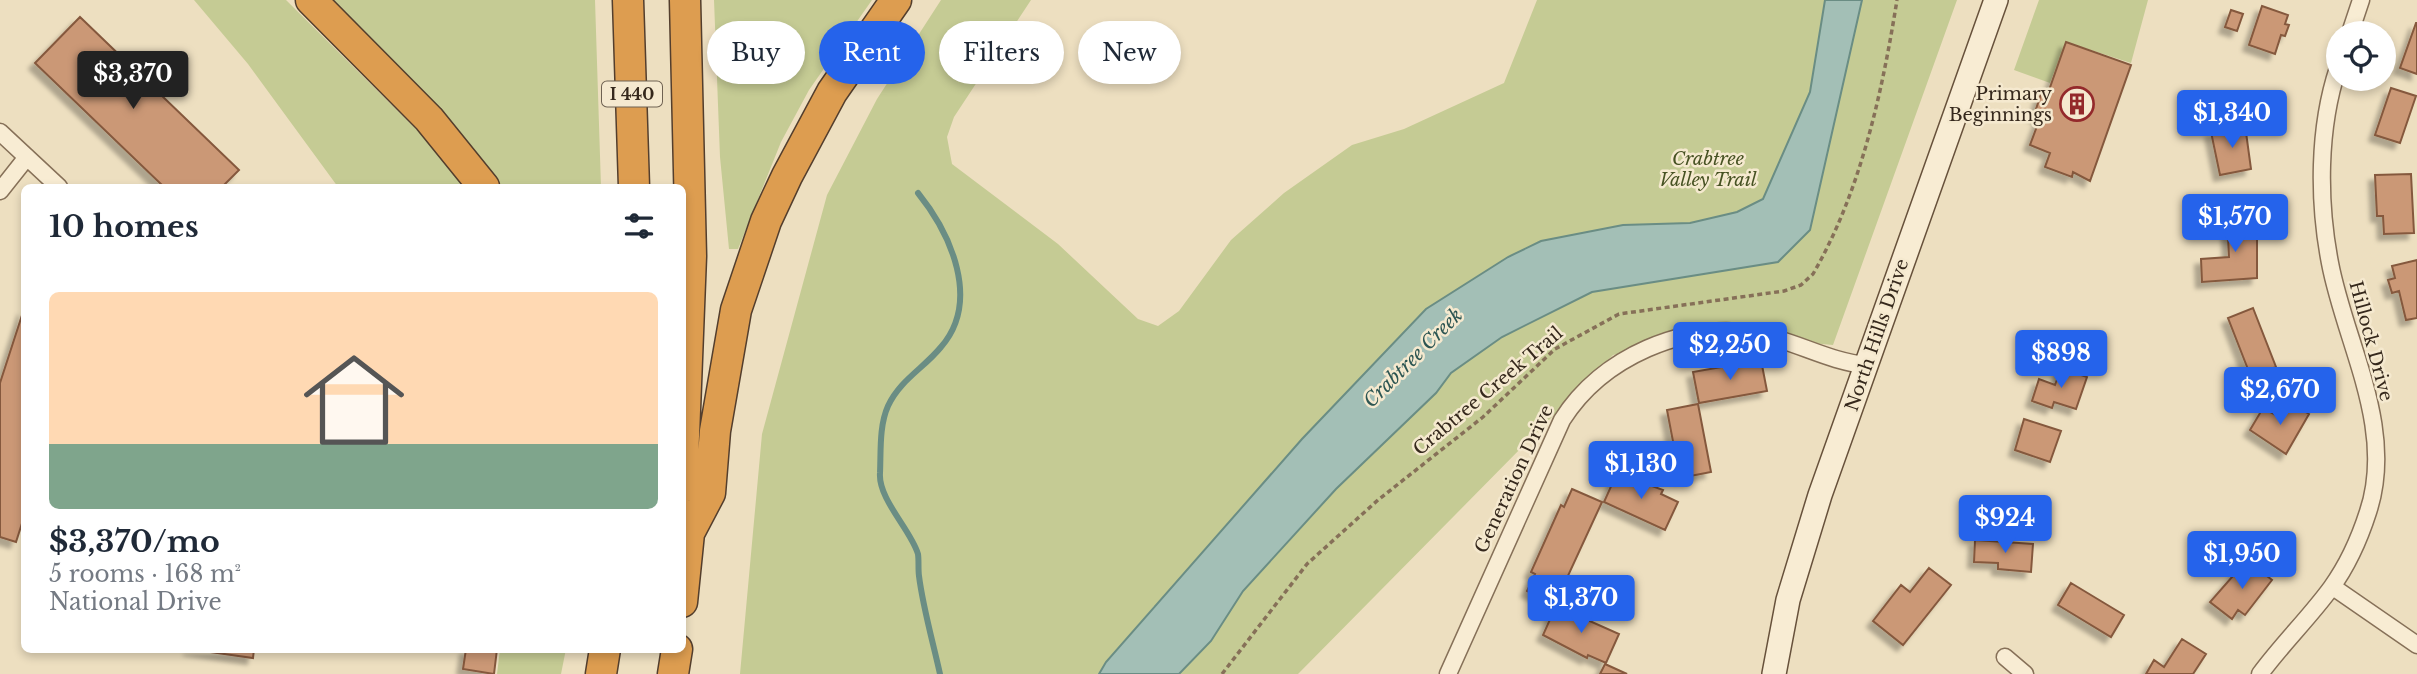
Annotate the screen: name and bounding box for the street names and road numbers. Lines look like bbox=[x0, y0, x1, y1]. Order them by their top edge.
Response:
road number: I 440 bbox=[602, 82, 662, 106]
street label: North Hills Drive bbox=[1841, 256, 1913, 414]
street label: Hillock Drive bbox=[2344, 279, 2398, 403]
street label: Crabtree Creek Trail bbox=[1409, 322, 1567, 460]
street label: Generation Drive bbox=[1470, 401, 1558, 557]

